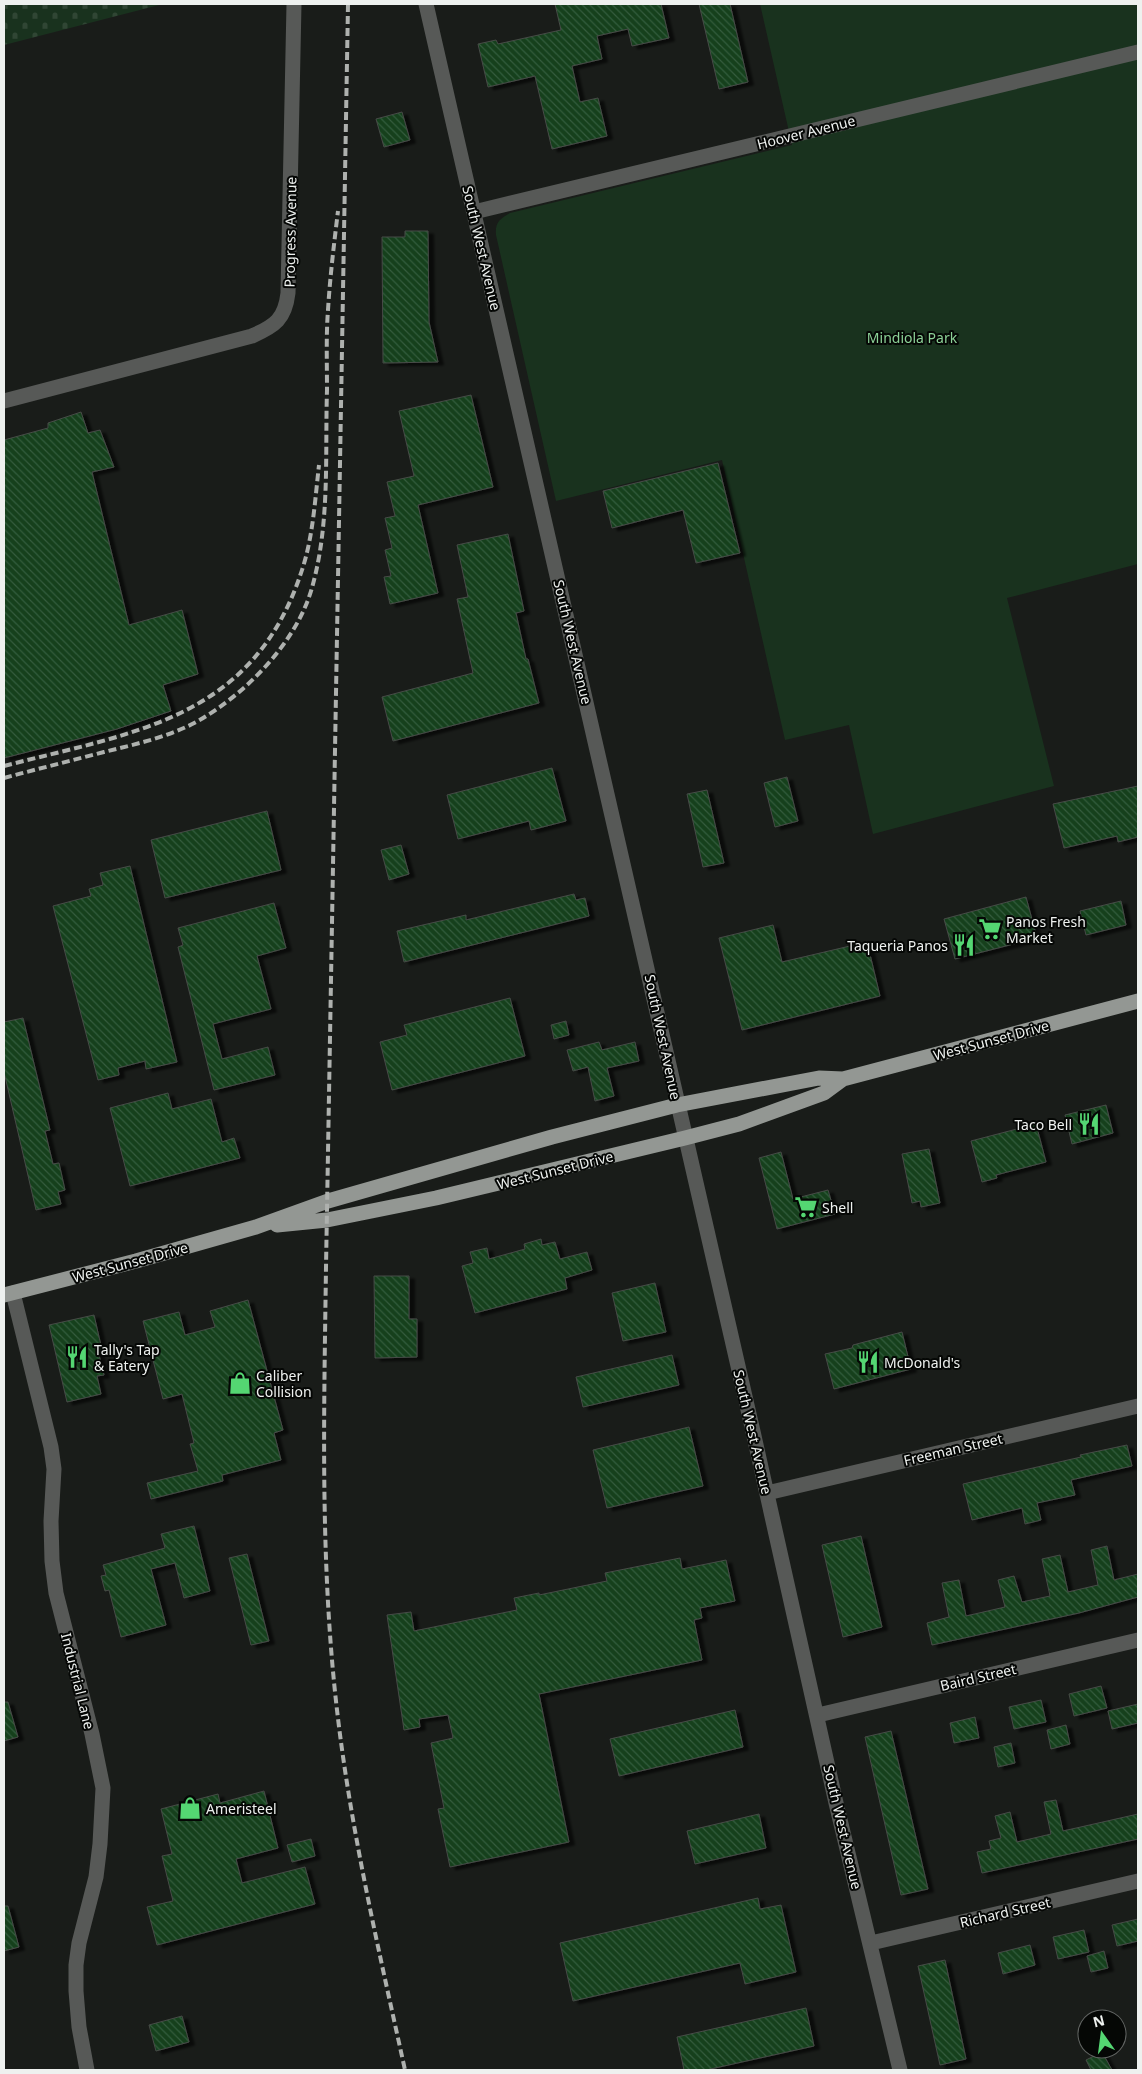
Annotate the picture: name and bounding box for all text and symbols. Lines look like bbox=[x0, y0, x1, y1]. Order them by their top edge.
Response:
street label: Hoover Avenue bbox=[755, 111, 857, 153]
street label: Progress Avenue bbox=[280, 176, 300, 287]
street label: South West Avenue bbox=[458, 184, 506, 312]
park label: Mindiola Park bbox=[867, 328, 958, 347]
street label: South West Avenue bbox=[549, 578, 597, 706]
place label: Panos Fresh Market bbox=[1006, 912, 1086, 947]
supermarket icon: Panos Fresh Market bbox=[977, 916, 1003, 942]
restaurant icon: Taqueria Panos bbox=[951, 932, 977, 958]
place label: Taqueria Panos bbox=[847, 936, 948, 955]
street label: South West Avenue bbox=[640, 973, 686, 1101]
street label: West Sunset Drive bbox=[931, 1015, 1051, 1065]
restaurant icon: Taco Bell bbox=[1076, 1111, 1102, 1137]
place label: Taco Bell bbox=[1014, 1115, 1072, 1134]
street label: West Sunset Drive bbox=[495, 1146, 615, 1194]
supermarket icon: Shell bbox=[793, 1194, 819, 1220]
place label: Shell bbox=[822, 1198, 853, 1217]
street label: West Sunset Drive bbox=[70, 1237, 190, 1287]
place label: Tally's Tap & Eatery bbox=[94, 1340, 160, 1375]
restaurant icon: Tally's Tap & Eatery bbox=[64, 1344, 90, 1370]
restaurant icon: McDonald's bbox=[855, 1349, 881, 1375]
place label: McDonald's bbox=[884, 1353, 961, 1372]
place label: Caliber Collision bbox=[256, 1366, 312, 1401]
street label: South West Avenue bbox=[729, 1368, 777, 1496]
shop icon: Caliber Collision bbox=[227, 1370, 253, 1396]
street label: Freeman Street bbox=[902, 1428, 1004, 1470]
street label: Industrial Lane bbox=[57, 1631, 99, 1731]
street label: Baird Street bbox=[938, 1659, 1018, 1695]
street label: South West Avenue bbox=[819, 1763, 867, 1891]
shop icon: Ameristeel bbox=[177, 1795, 203, 1821]
place label: Ameristeel bbox=[206, 1799, 277, 1818]
street label: Richard Street bbox=[958, 1892, 1052, 1932]
north arrow bbox=[1077, 2009, 1127, 2059]
text: N bbox=[1091, 2010, 1107, 2031]

